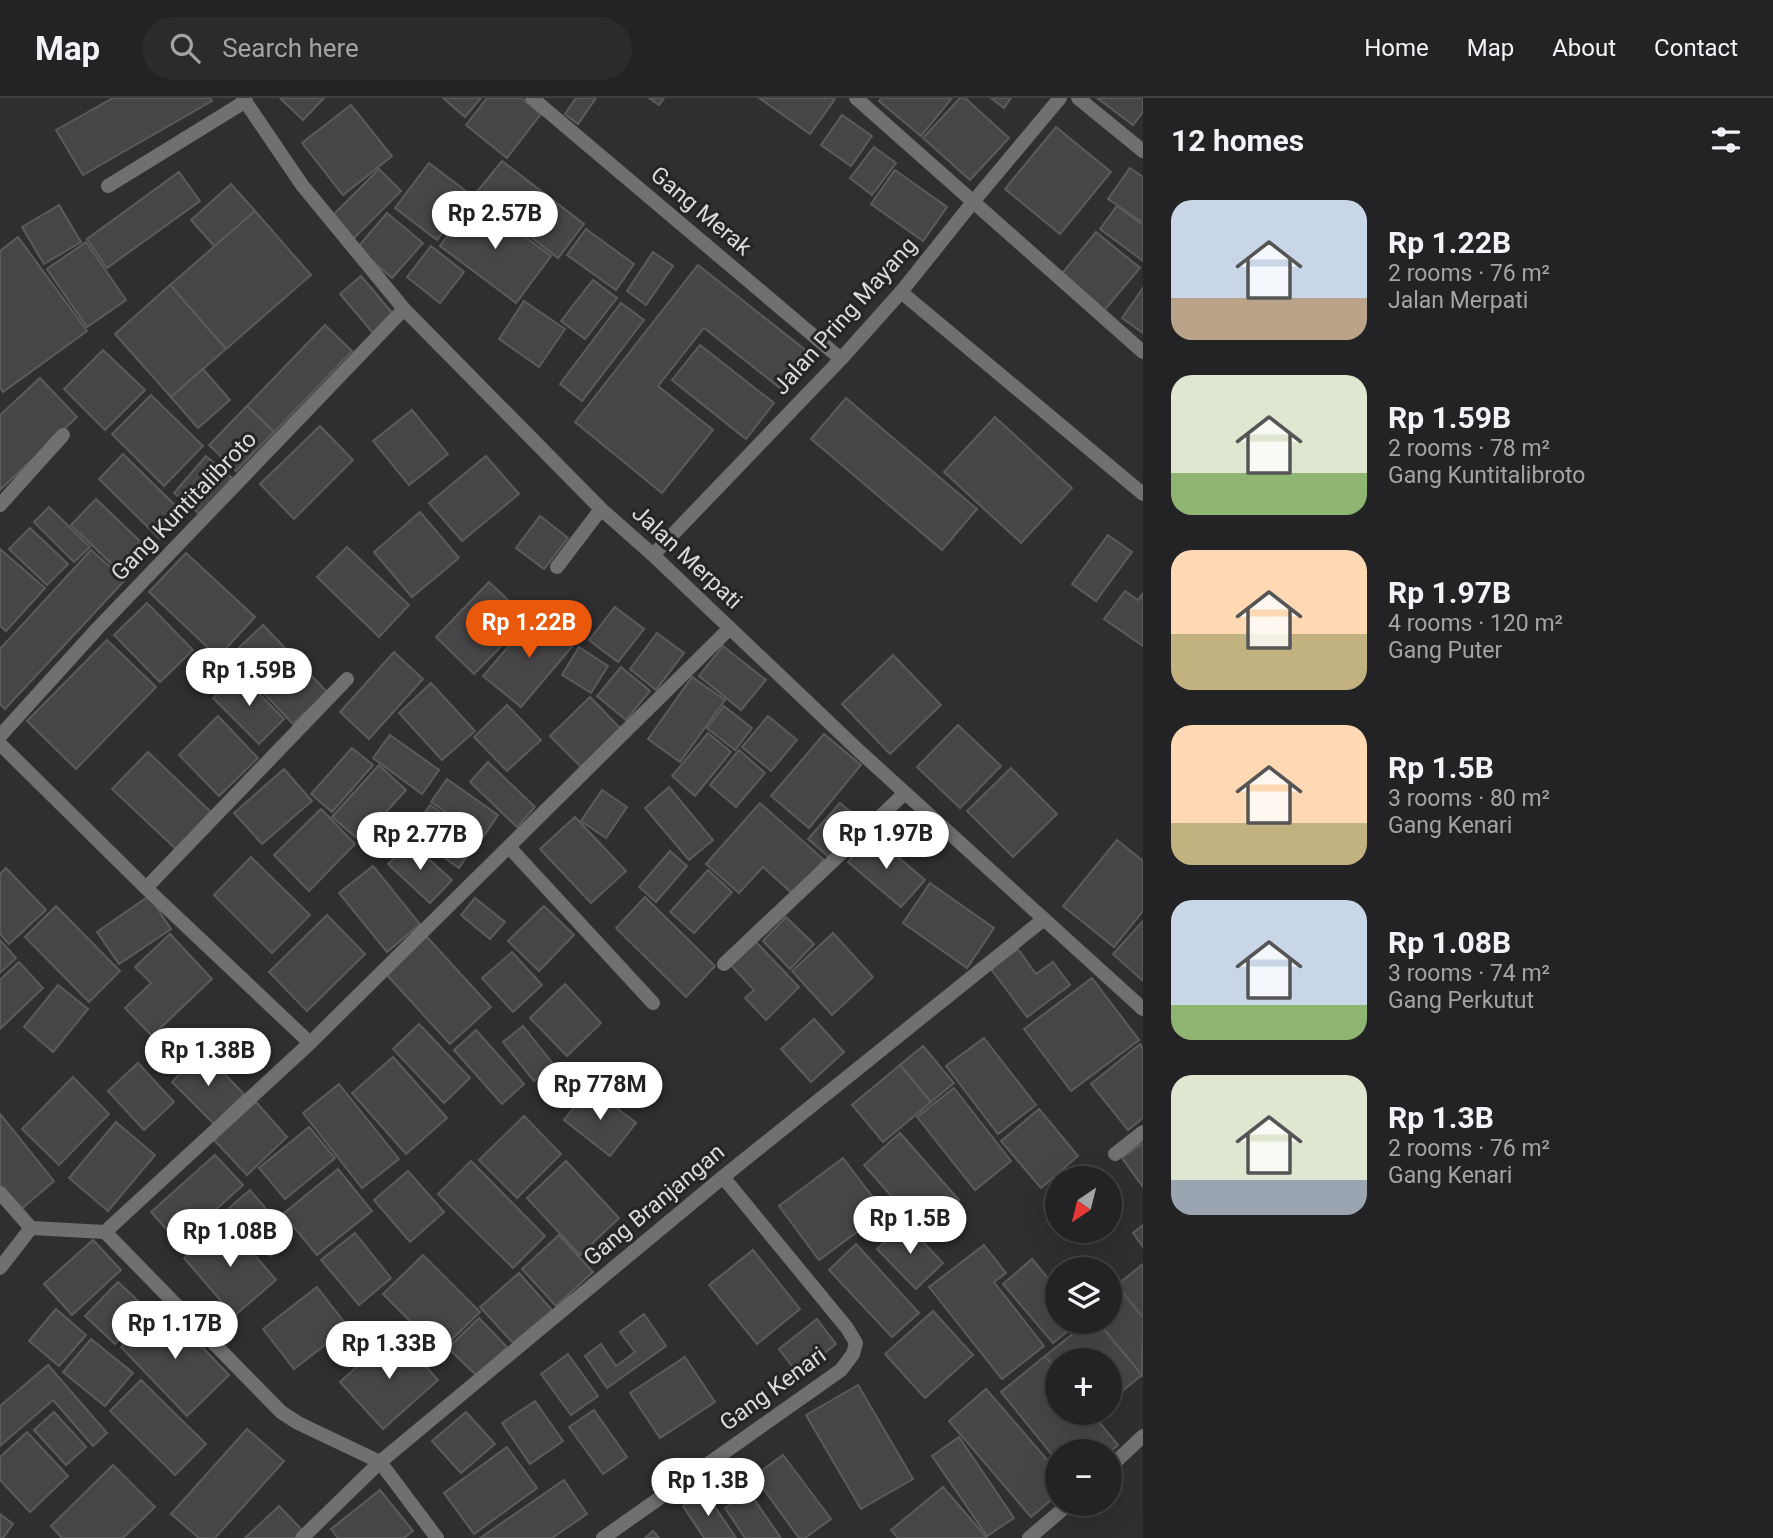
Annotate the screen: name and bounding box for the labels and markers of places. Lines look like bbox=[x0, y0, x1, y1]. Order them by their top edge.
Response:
pin: Rp 2.57B bbox=[423, 192, 567, 251]
pin: Rp 1.22B bbox=[457, 601, 601, 660]
pin: Rp 1.59B bbox=[177, 648, 321, 708]
pin: Rp 2.77B bbox=[348, 812, 492, 872]
pin: Rp 1.97B bbox=[814, 812, 958, 871]
pin: Rp 1.38B bbox=[136, 1028, 280, 1088]
pin: Rp 778M bbox=[535, 1062, 665, 1122]
pin: Rp 1.5B bbox=[845, 1196, 975, 1256]
pin: Rp 1.08B bbox=[158, 1210, 302, 1269]
pin: Rp 1.17B bbox=[103, 1302, 247, 1361]
pin: Rp 1.33B bbox=[317, 1322, 461, 1381]
pin: Rp 1.3B bbox=[643, 1458, 773, 1518]

